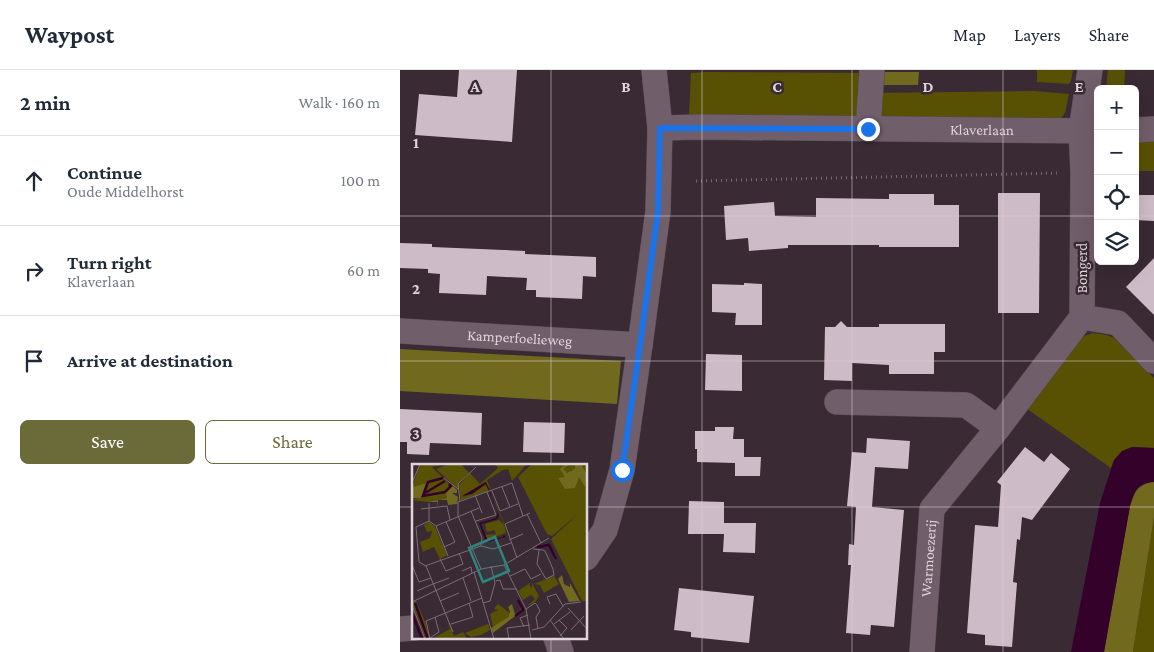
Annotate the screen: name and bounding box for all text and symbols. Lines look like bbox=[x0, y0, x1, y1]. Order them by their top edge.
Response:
text: Waypost bbox=[25, 21, 114, 48]
text: Map bbox=[953, 25, 986, 45]
text: Layers bbox=[1014, 25, 1061, 45]
text: Share bbox=[1089, 25, 1129, 45]
text: A bbox=[469, 78, 480, 95]
text: B bbox=[621, 78, 631, 95]
text: C bbox=[772, 78, 782, 95]
text: D bbox=[922, 78, 934, 95]
text: E bbox=[1074, 78, 1084, 95]
map controls bbox=[1094, 85, 1139, 265]
button: + bbox=[1094, 85, 1139, 130]
text: 2 min bbox=[20, 91, 71, 115]
text: Walk · 160 m bbox=[299, 94, 380, 111]
route end bbox=[857, 118, 880, 141]
street label: Klaverlaan bbox=[950, 122, 1014, 138]
button: − bbox=[1094, 130, 1139, 175]
text: 1 bbox=[413, 134, 419, 151]
text: Continue bbox=[67, 162, 142, 183]
icon: ahead bbox=[20, 167, 48, 195]
text: 100 m bbox=[341, 172, 380, 189]
button: locate bbox=[1094, 175, 1139, 220]
text: Oude Middelhorst bbox=[67, 183, 184, 200]
button: layers bbox=[1094, 220, 1139, 265]
street label: Bongerd bbox=[1074, 243, 1091, 293]
text: Turn right bbox=[67, 252, 152, 273]
icon: right bbox=[20, 257, 48, 285]
text: 60 m bbox=[347, 262, 380, 279]
text: Klaverlaan bbox=[67, 273, 135, 290]
text: 2 bbox=[412, 280, 420, 297]
street label: Kamperfoelieweg bbox=[467, 327, 573, 350]
icon: arrive bbox=[20, 347, 48, 375]
text: Arrive at destination bbox=[67, 350, 233, 371]
button: Save bbox=[20, 420, 195, 464]
button: Share bbox=[205, 420, 380, 464]
text: 3 bbox=[412, 425, 420, 442]
route start bbox=[611, 459, 634, 482]
inset map bbox=[412, 464, 588, 640]
street label: Warmoezerij bbox=[918, 519, 940, 597]

